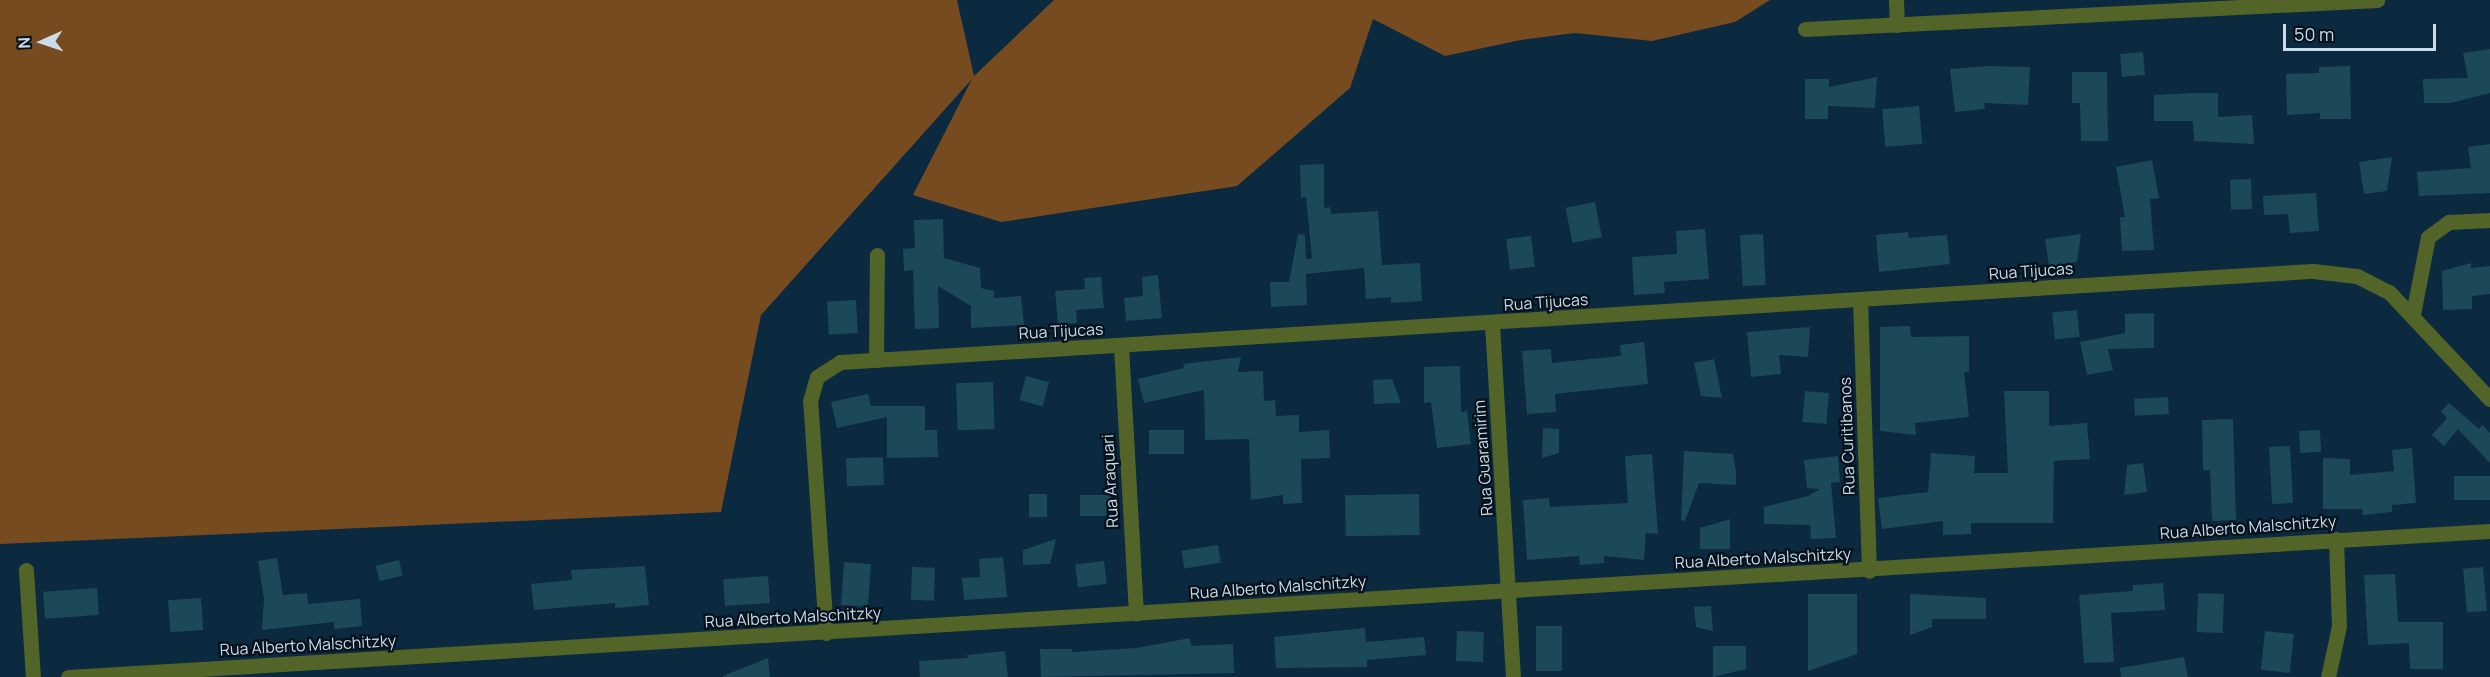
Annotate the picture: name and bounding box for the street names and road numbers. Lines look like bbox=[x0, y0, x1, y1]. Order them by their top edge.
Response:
street label: Rua Tijucas bbox=[1988, 258, 2074, 284]
street label: Rua Tijucas bbox=[1503, 289, 1589, 315]
street label: Rua Tijucas bbox=[1018, 319, 1104, 343]
street label: Rua Curitibanos bbox=[1835, 377, 1859, 495]
street label: Rua Guaramirim bbox=[1469, 399, 1497, 517]
street label: Rua Araquari bbox=[1098, 434, 1122, 528]
street label: Rua Alberto Malschitzky bbox=[2159, 511, 2337, 543]
street label: Rua Alberto Malschitzky bbox=[1674, 544, 1852, 572]
street label: Rua Alberto Malschitzky bbox=[1189, 571, 1367, 603]
street label: Rua Alberto Malschitzky bbox=[704, 603, 882, 631]
street label: Rua Alberto Malschitzky bbox=[219, 631, 397, 659]

